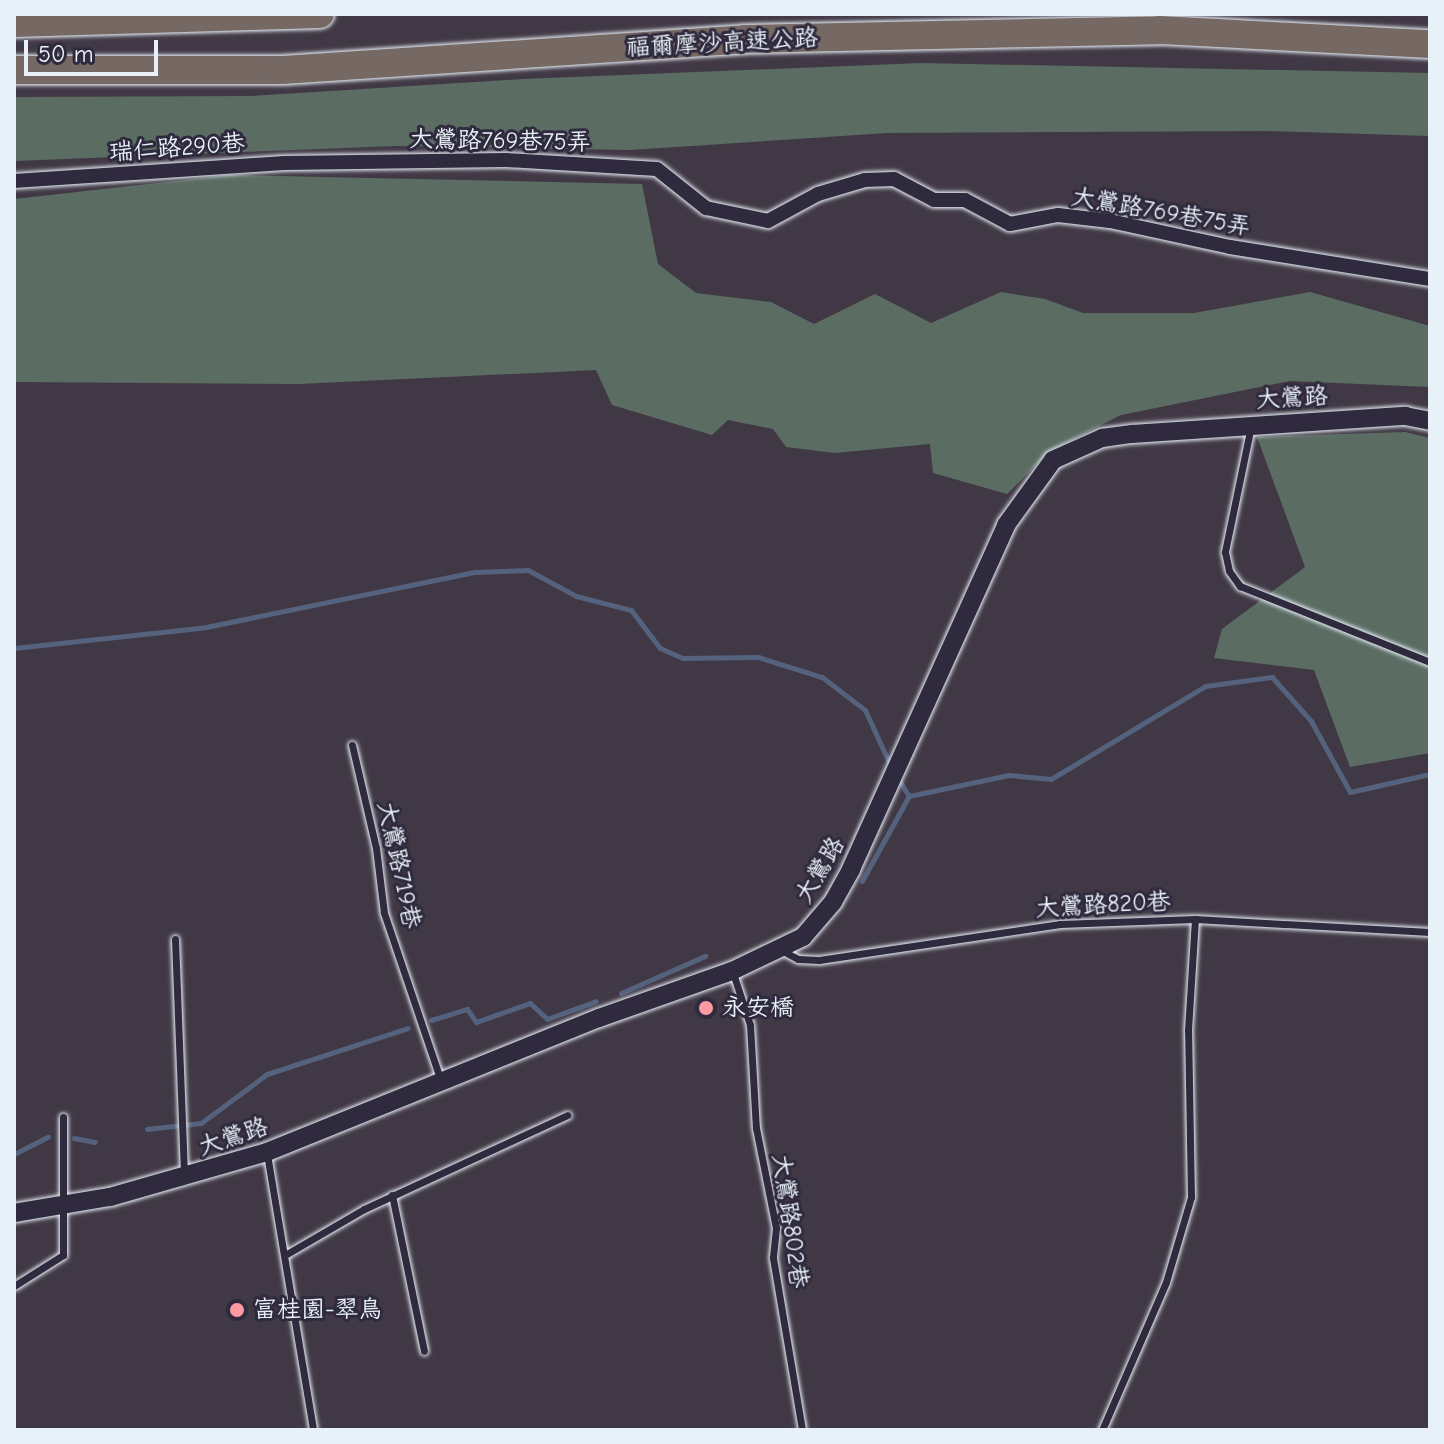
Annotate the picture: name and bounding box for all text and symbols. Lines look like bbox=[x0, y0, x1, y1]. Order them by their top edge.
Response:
scale bar bbox=[28, 24, 162, 74]
street label: 福爾摩沙高速公路 bbox=[625, 24, 819, 62]
text: 50 m bbox=[38, 40, 94, 68]
street label: 大鶯路769巷75弄 bbox=[409, 125, 591, 157]
street label: 瑞仁路290巷 bbox=[108, 129, 246, 167]
street label: 大鶯路769巷75弄 bbox=[1069, 182, 1253, 242]
street label: 大鶯路 bbox=[1255, 382, 1329, 414]
street label: 大鶯路719巷 bbox=[371, 799, 427, 931]
street label: 大鶯路 bbox=[789, 832, 851, 908]
street label: 大鶯路820巷 bbox=[1035, 887, 1171, 923]
place label: 永安橋 bbox=[722, 994, 794, 1022]
marker: 永安橋 bbox=[697, 999, 715, 1017]
street label: 大鶯路 bbox=[194, 1112, 272, 1162]
street label: 大鶯路802巷 bbox=[766, 1152, 814, 1290]
place label: 富桂園-翠鳥 bbox=[253, 1296, 383, 1324]
marker: 富桂園-翠鳥 bbox=[228, 1301, 246, 1319]

